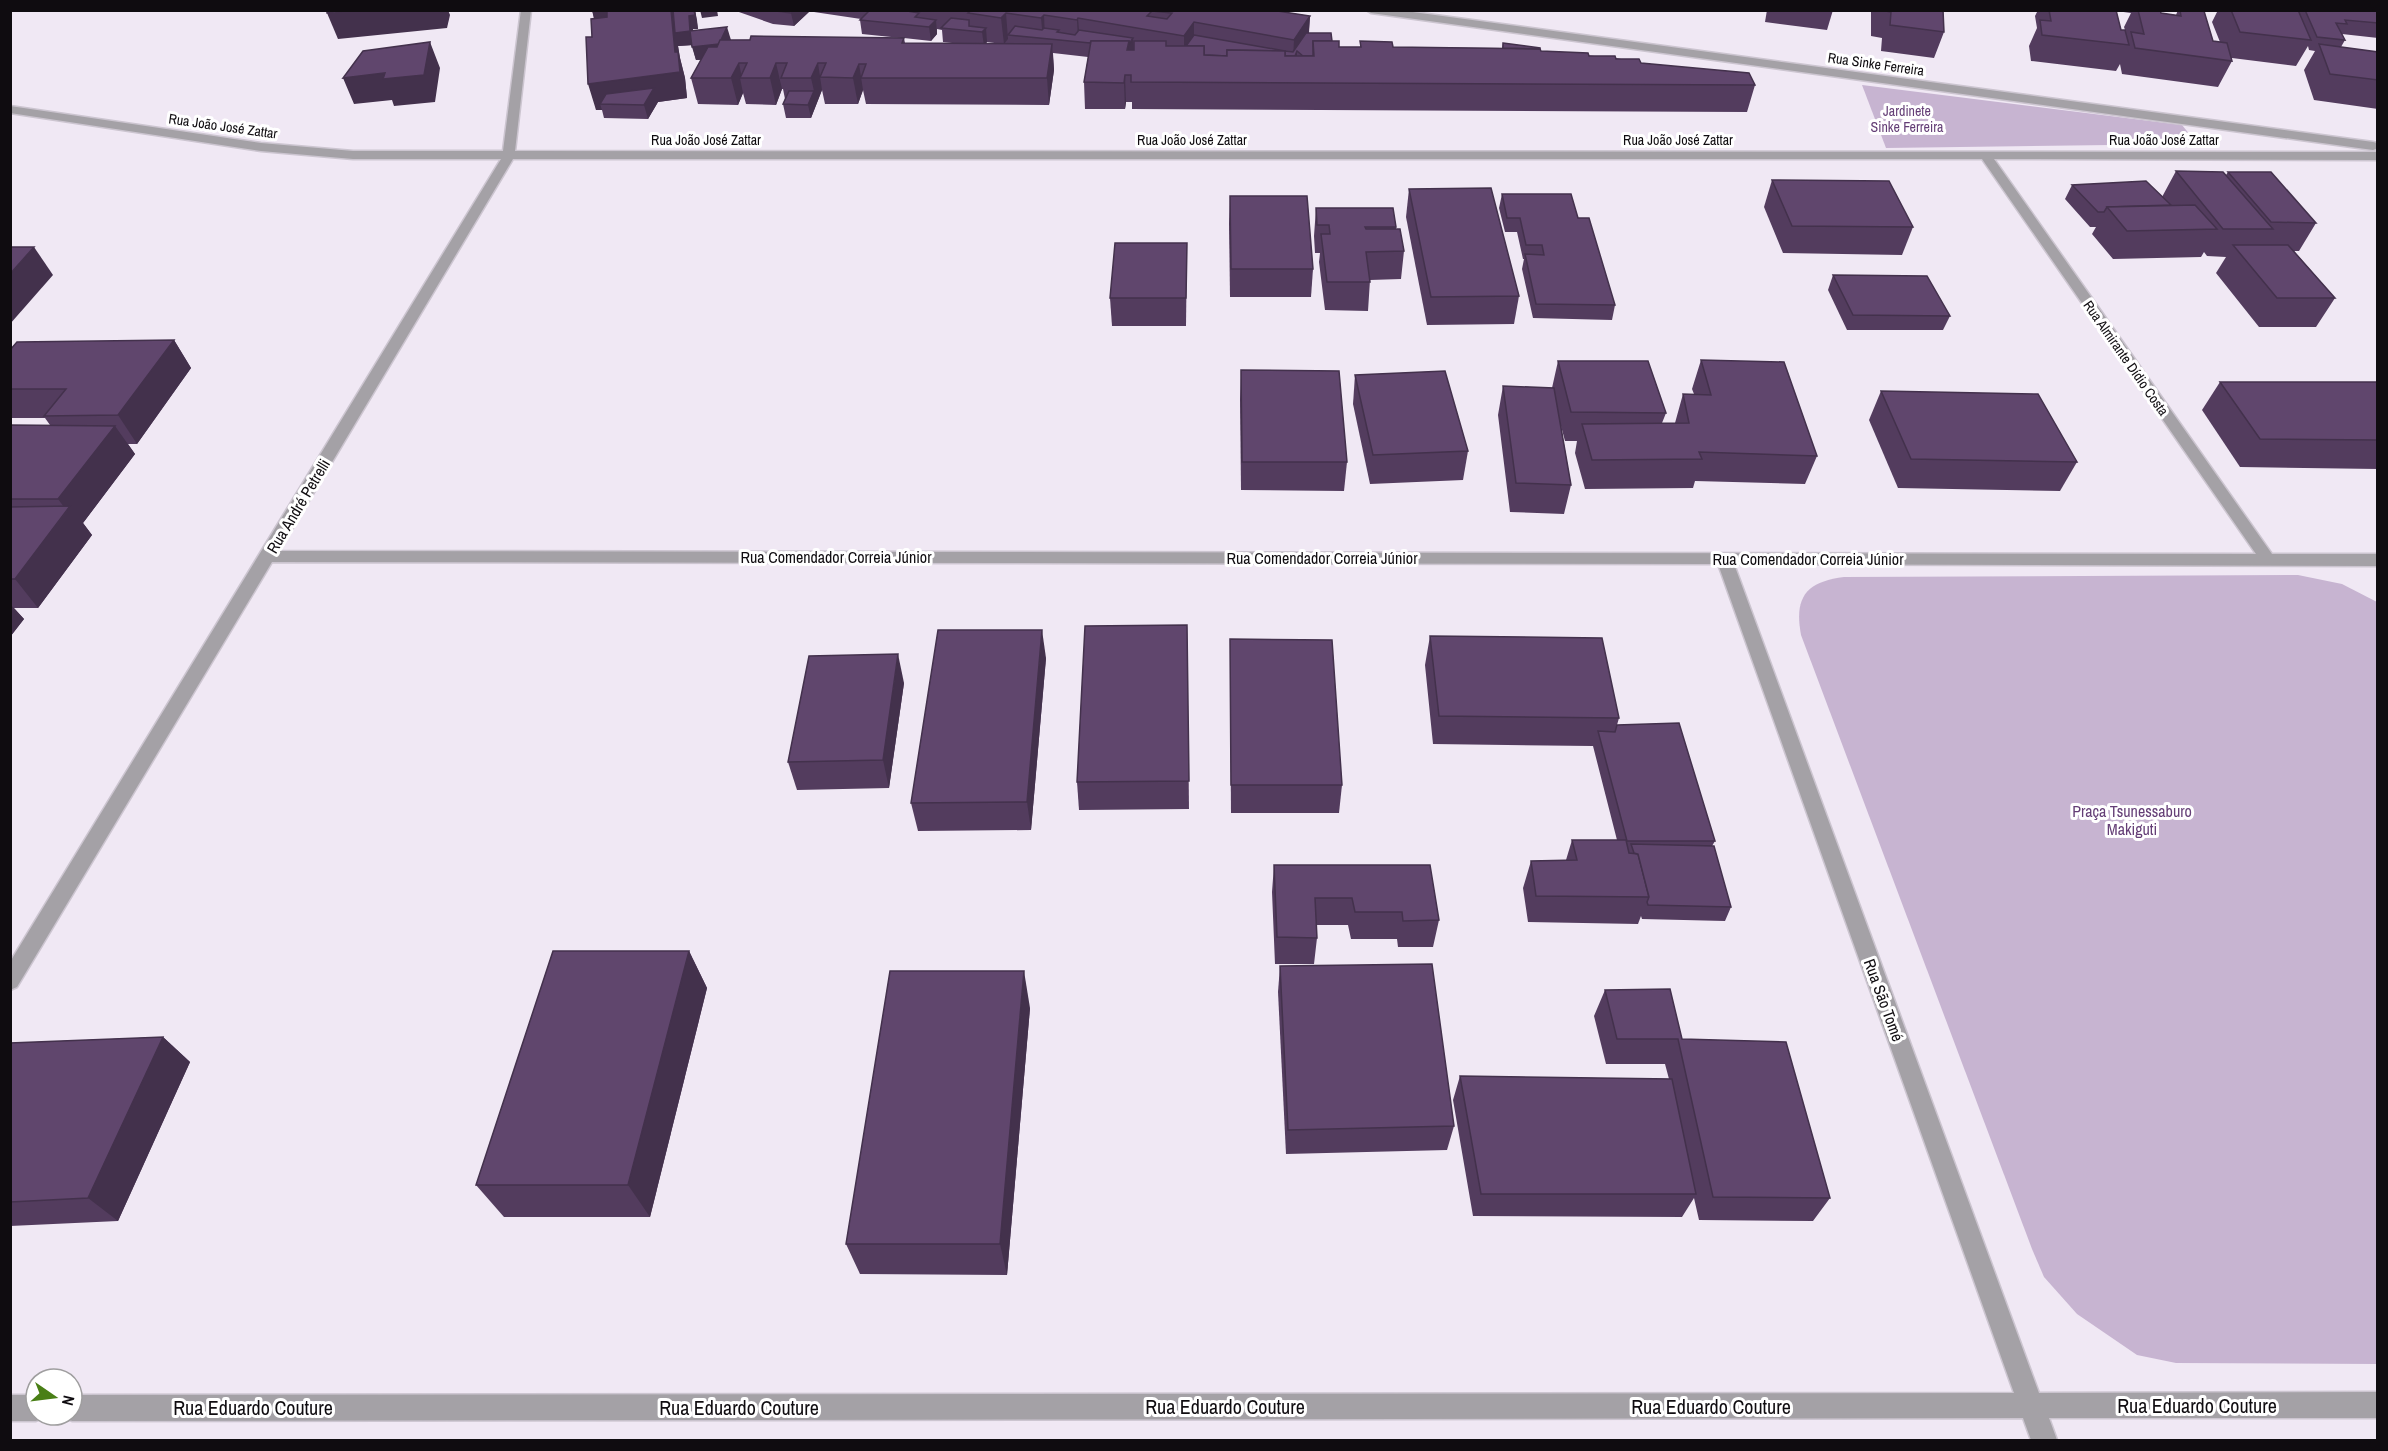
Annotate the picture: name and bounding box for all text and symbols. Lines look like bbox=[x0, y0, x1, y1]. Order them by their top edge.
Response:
street label: Rua Sinke Ferreira bbox=[1827, 48, 1926, 80]
park label: Jardinete Sinke Ferreira bbox=[1871, 102, 1944, 136]
street label: Rua João José Zattar bbox=[167, 109, 279, 143]
street label: Rua João José Zattar bbox=[651, 131, 761, 149]
street label: Rua João José Zattar bbox=[1137, 131, 1247, 149]
street label: Rua João José Zattar bbox=[1623, 131, 1733, 149]
street label: Rua João José Zattar bbox=[2109, 131, 2219, 149]
street label: Rua Almirante Dídio Costa bbox=[2079, 297, 2173, 420]
street label: Rua André Petrelli bbox=[261, 455, 335, 557]
street label: Rua Comendador Correia Júnior bbox=[740, 546, 932, 568]
street label: Rua Comendador Correia Júnior bbox=[1226, 547, 1418, 569]
street label: Rua Comendador Correia Júnior bbox=[1712, 548, 1904, 570]
park label: Praça Tsunessaburo Makiguti bbox=[2072, 800, 2192, 840]
street label: Rua São Tomé bbox=[1859, 956, 1909, 1044]
north arrow bbox=[24, 1367, 84, 1427]
street label: Rua Eduardo Couture bbox=[2117, 1392, 2277, 1419]
text: N bbox=[57, 1393, 80, 1408]
street label: Rua Eduardo Couture bbox=[1145, 1393, 1305, 1420]
street label: Rua Eduardo Couture bbox=[1631, 1393, 1791, 1420]
street label: Rua Eduardo Couture bbox=[173, 1394, 333, 1421]
street label: Rua Eduardo Couture bbox=[659, 1394, 819, 1421]

